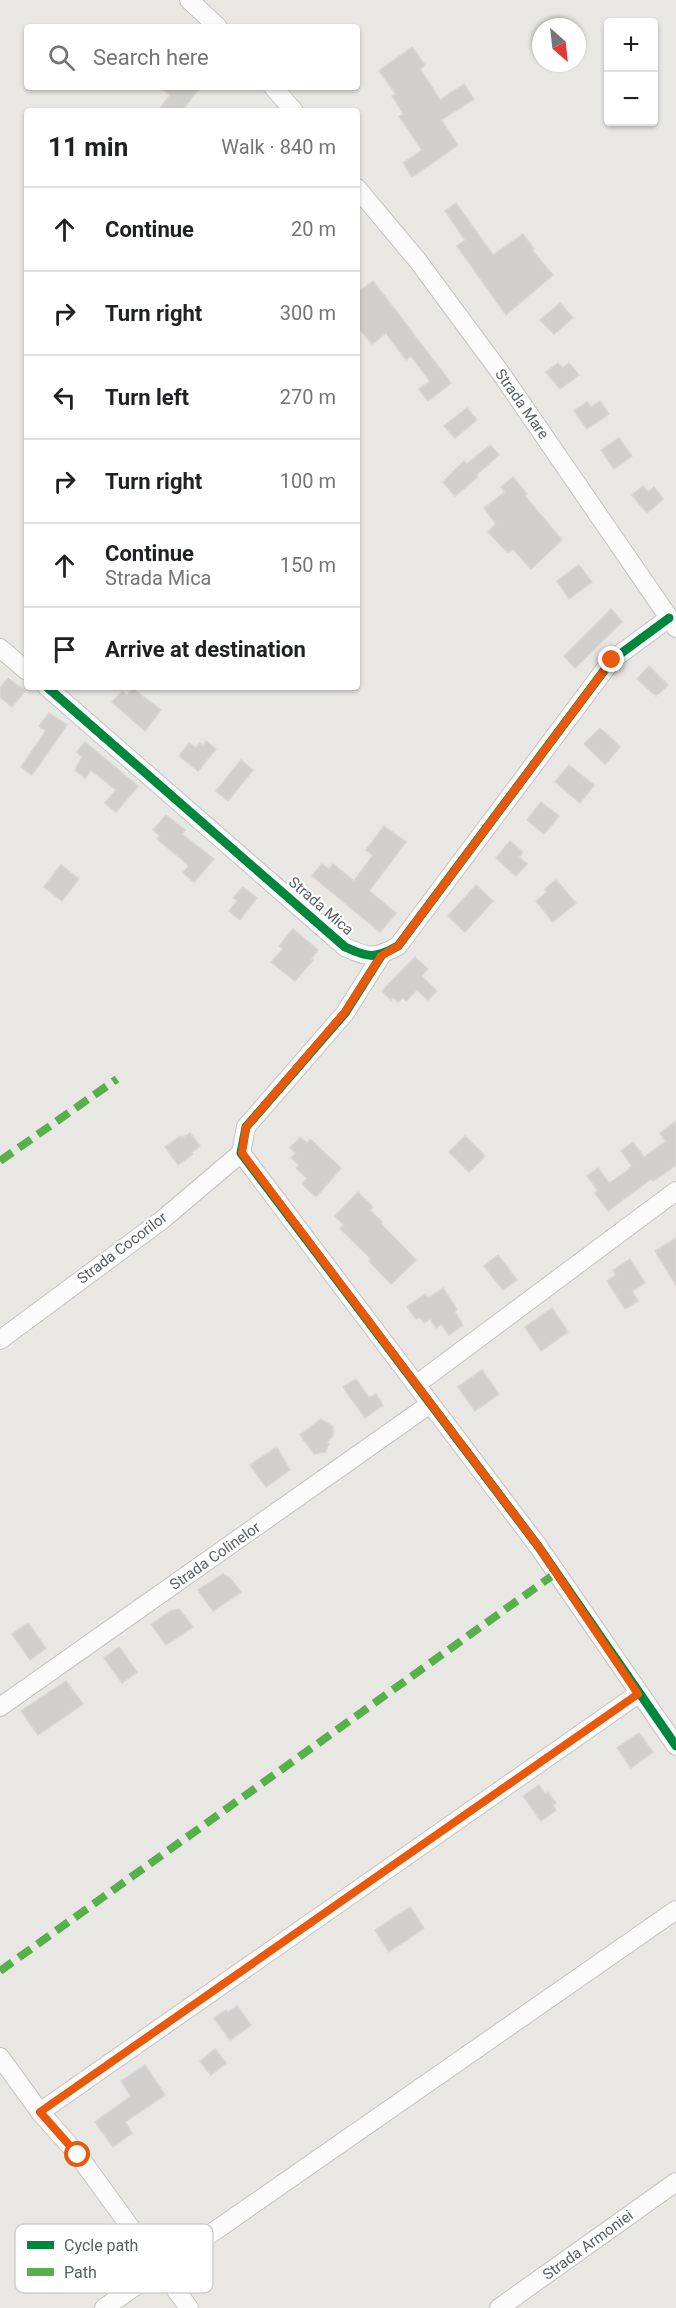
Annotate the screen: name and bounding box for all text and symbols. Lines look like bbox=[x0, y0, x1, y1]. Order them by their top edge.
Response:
north arrow bbox=[532, 18, 586, 72]
map controls bbox=[604, 18, 658, 126]
button: + bbox=[604, 18, 658, 72]
search box bbox=[24, 24, 360, 90]
icon: search bbox=[45, 41, 78, 74]
text: Search here bbox=[93, 45, 209, 70]
button: − bbox=[604, 72, 658, 126]
text: 11 min bbox=[48, 132, 128, 162]
text: Walk · 840 m bbox=[221, 135, 336, 159]
icon: ahead bbox=[48, 213, 81, 246]
text: Continue bbox=[105, 217, 194, 242]
text: 20 m bbox=[291, 217, 336, 241]
icon: right bbox=[48, 297, 81, 330]
text: Turn right bbox=[105, 301, 202, 326]
text: 300 m bbox=[280, 301, 336, 325]
street label: Strada Mare bbox=[491, 366, 553, 442]
icon: left bbox=[48, 381, 81, 414]
text: Turn left bbox=[105, 385, 189, 410]
text: 270 m bbox=[280, 385, 336, 409]
icon: right bbox=[48, 465, 81, 498]
text: Turn right bbox=[105, 469, 202, 494]
text: 100 m bbox=[280, 469, 336, 493]
text: Continue bbox=[105, 541, 194, 566]
icon: ahead bbox=[48, 549, 81, 582]
text: 150 m bbox=[280, 553, 336, 577]
text: Strada Mica bbox=[105, 566, 211, 590]
icon: arrive bbox=[48, 633, 81, 666]
text: Arrive at destination bbox=[105, 637, 306, 662]
route end bbox=[598, 646, 624, 672]
street label: Strada Mica bbox=[285, 873, 357, 939]
street label: Strada Cocorilor bbox=[74, 1208, 170, 1288]
street label: Strada Colinelor bbox=[166, 1518, 264, 1594]
route start bbox=[64, 2141, 90, 2167]
street label: Strada Armoniei bbox=[539, 2206, 637, 2284]
legend bbox=[15, 2224, 213, 2293]
text: Cycle path bbox=[64, 2236, 138, 2255]
text: Path bbox=[64, 2263, 97, 2282]

